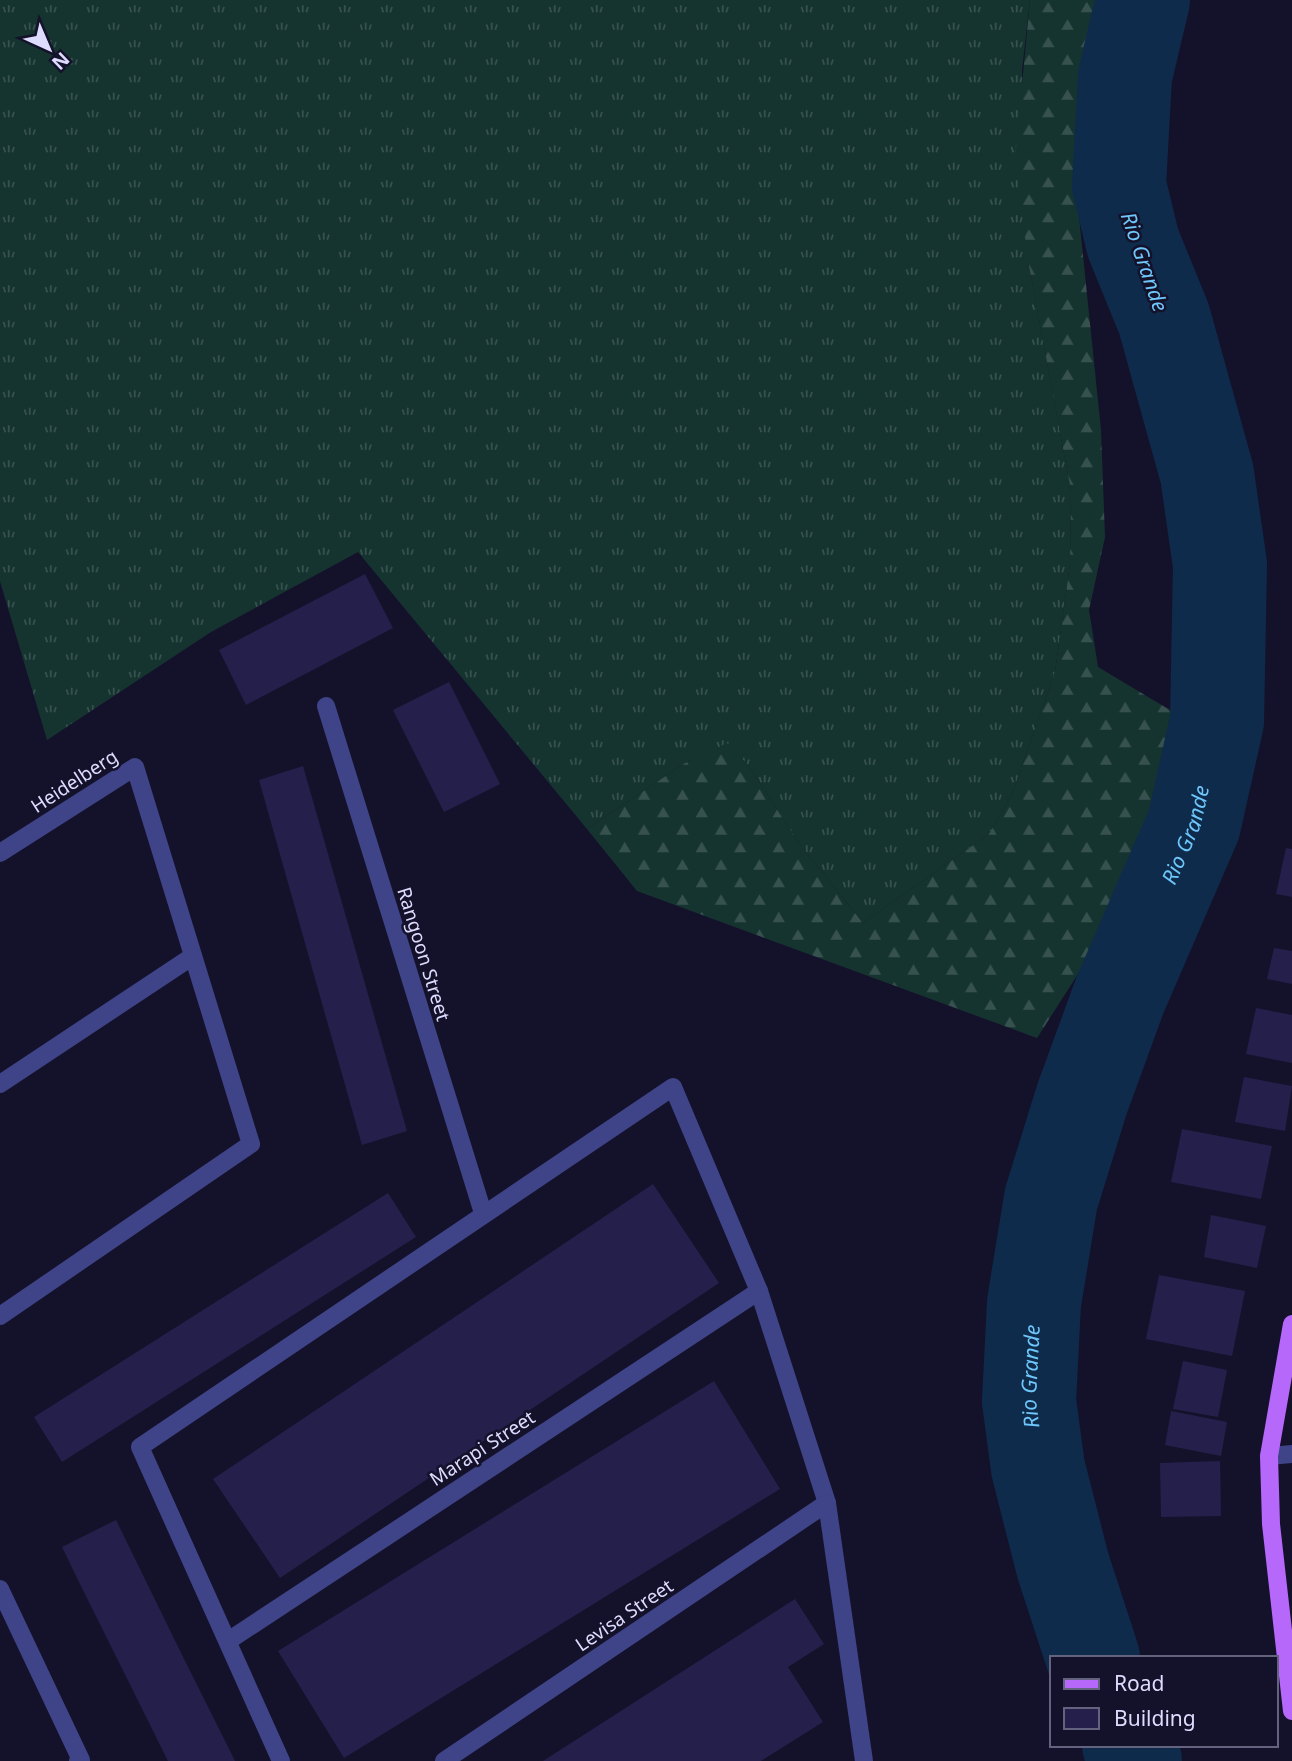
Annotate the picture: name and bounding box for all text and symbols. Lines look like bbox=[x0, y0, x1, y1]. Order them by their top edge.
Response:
north arrow bbox=[14, 14, 84, 84]
text: N bbox=[46, 47, 75, 76]
water label: Rio Grande bbox=[1115, 208, 1175, 315]
street label: Heidelberg bbox=[26, 743, 122, 819]
water label: Rio Grande bbox=[1155, 783, 1215, 888]
street label: Rangoon Street bbox=[391, 884, 457, 1024]
water label: Rio Grande bbox=[1014, 1324, 1046, 1430]
street label: Marapi Street bbox=[424, 1404, 540, 1492]
street label: Levisa Street bbox=[570, 1573, 678, 1657]
legend bbox=[1050, 1656, 1278, 1747]
text: Road bbox=[1114, 1669, 1164, 1697]
text: Building bbox=[1114, 1704, 1196, 1732]

